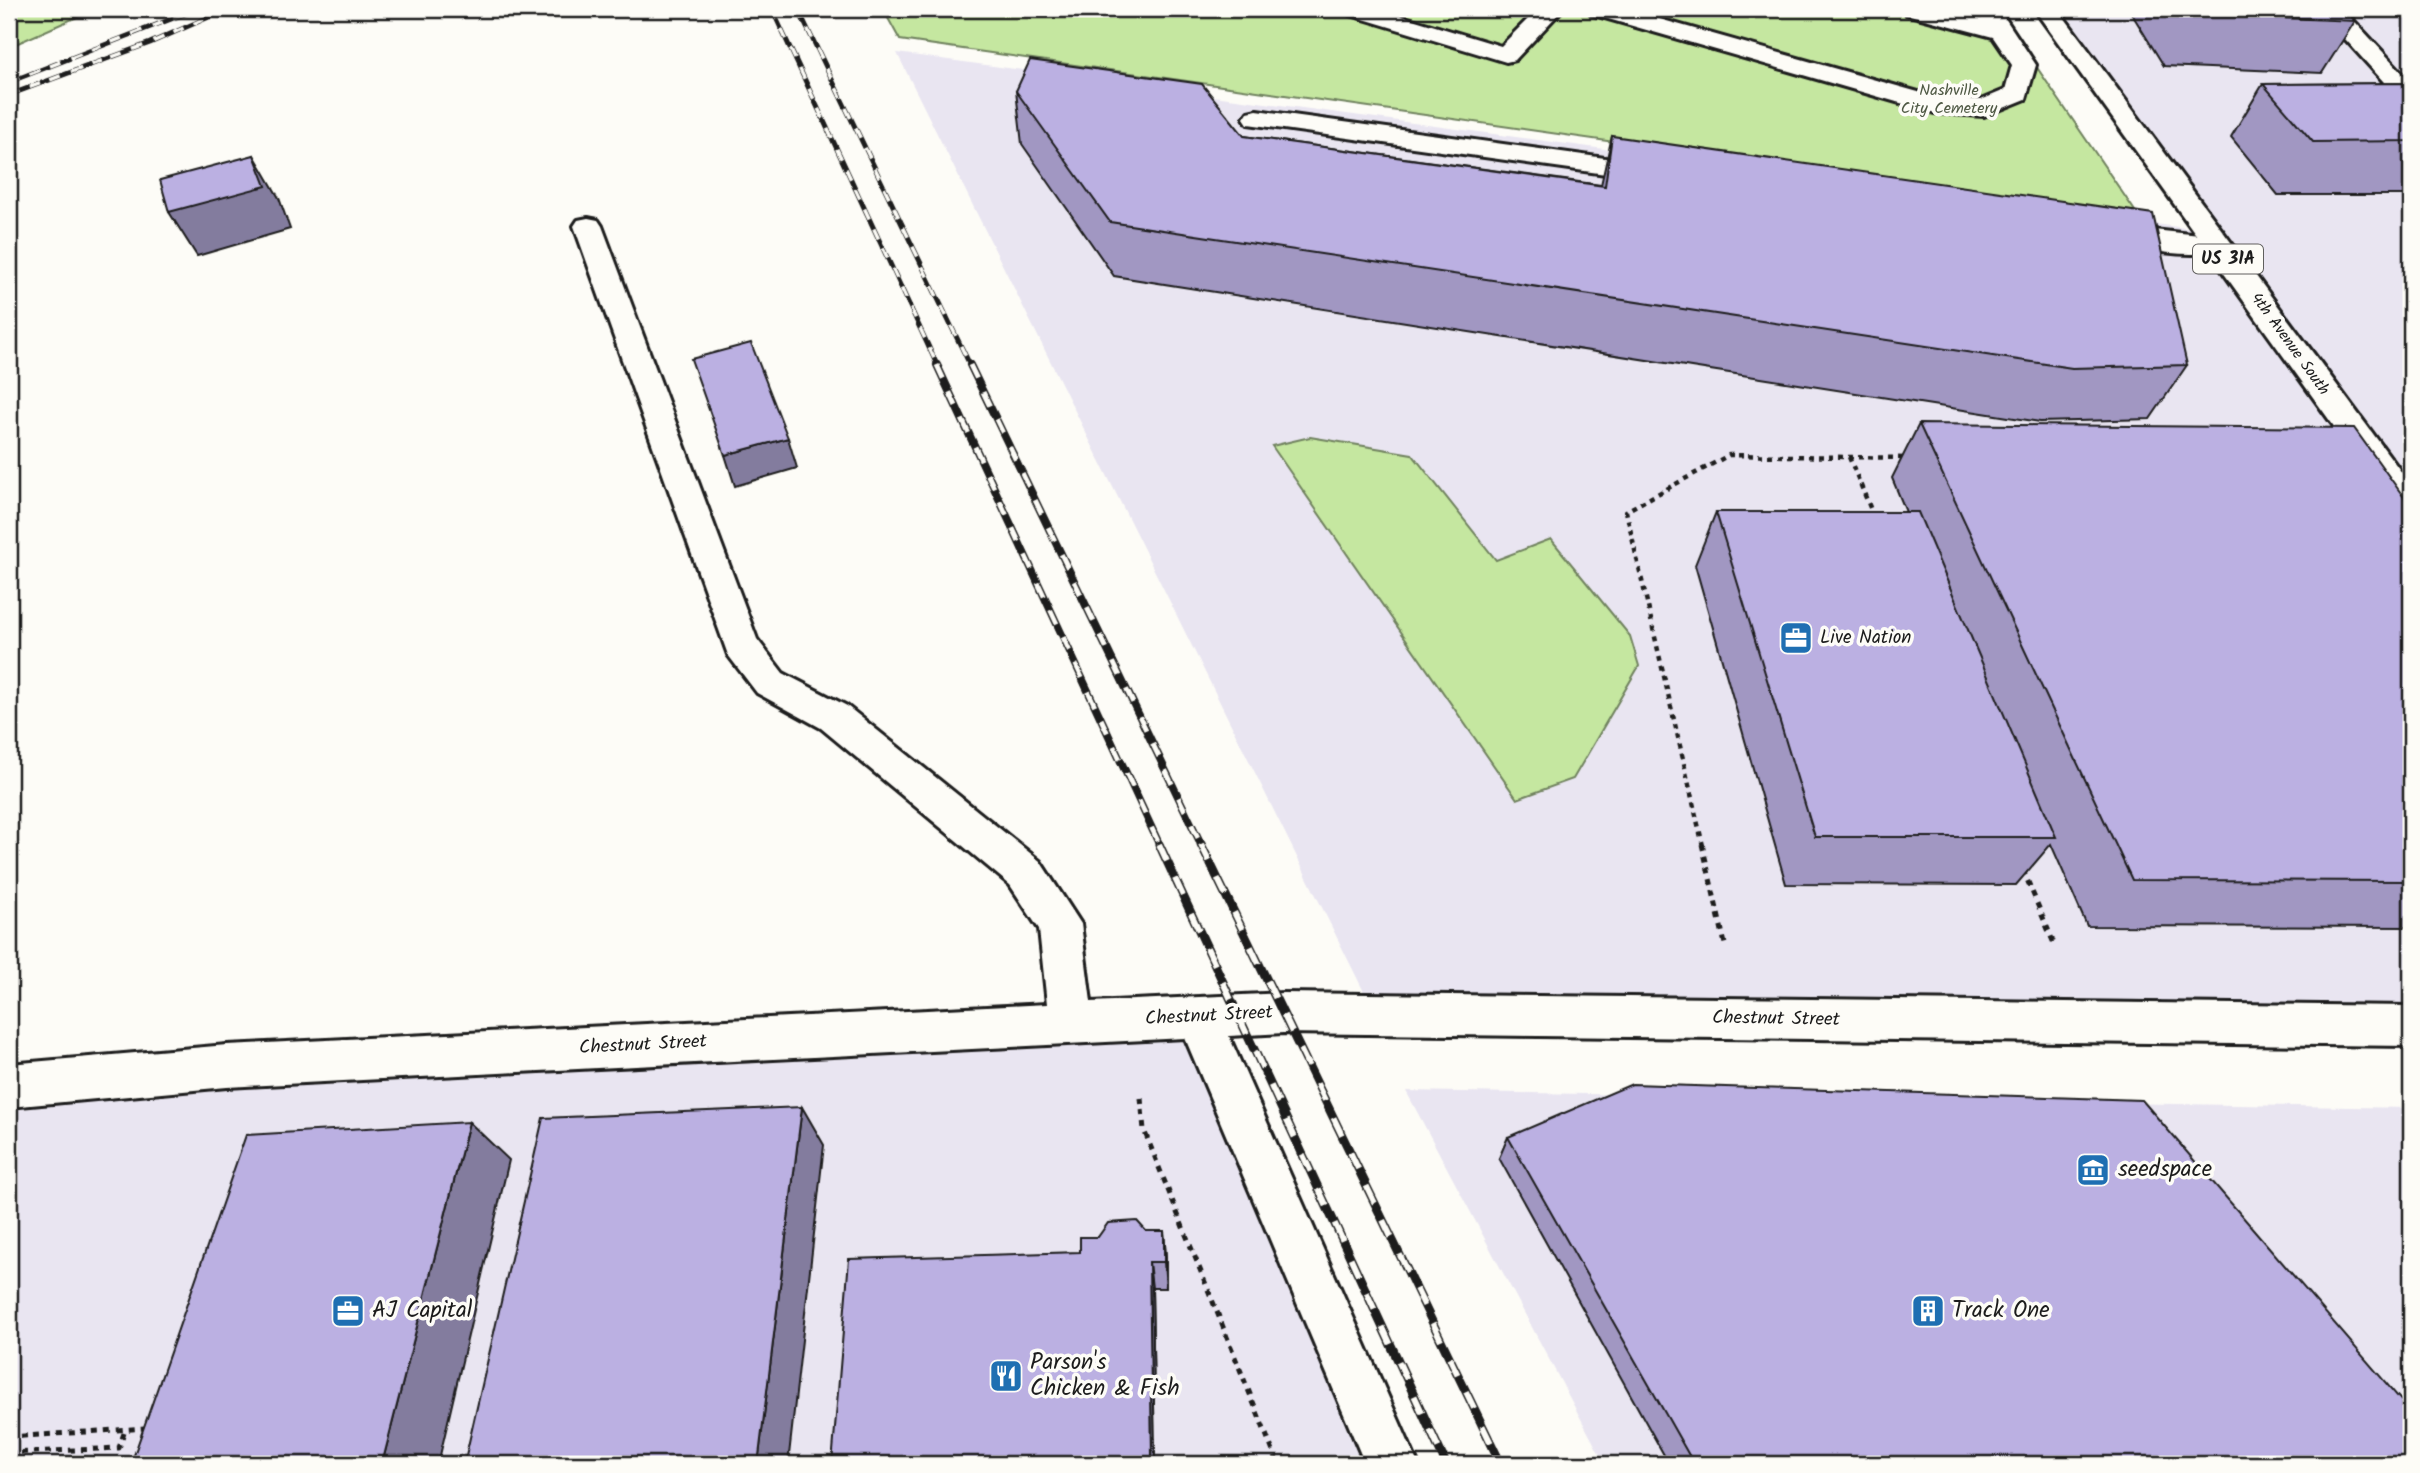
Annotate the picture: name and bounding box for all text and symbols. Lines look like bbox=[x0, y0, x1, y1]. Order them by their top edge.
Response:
park label: Nashville City Cemetery bbox=[1901, 78, 1998, 121]
road number: US 31A bbox=[2193, 244, 2263, 274]
street label: 4th Avenue South bbox=[2244, 287, 2336, 401]
office icon: Live Nation bbox=[1777, 619, 1815, 657]
place label: Live Nation bbox=[1820, 623, 1911, 653]
street label: Chestnut Street bbox=[1144, 998, 1274, 1034]
street label: Chestnut Street bbox=[1712, 1003, 1841, 1035]
street label: Chestnut Street bbox=[578, 1027, 708, 1063]
museum icon: seedspace bbox=[2074, 1151, 2112, 1189]
place label: seedspace bbox=[2118, 1152, 2212, 1188]
office icon: AJ Capital bbox=[329, 1292, 367, 1330]
building icon: Track One bbox=[1909, 1292, 1947, 1330]
place label: AJ Capital bbox=[372, 1293, 473, 1329]
place label: Track One bbox=[1952, 1293, 2050, 1329]
place label: Parson's Chicken & Fish bbox=[1030, 1345, 1179, 1407]
restaurant icon: Parson's Chicken & Fish bbox=[987, 1357, 1025, 1395]

